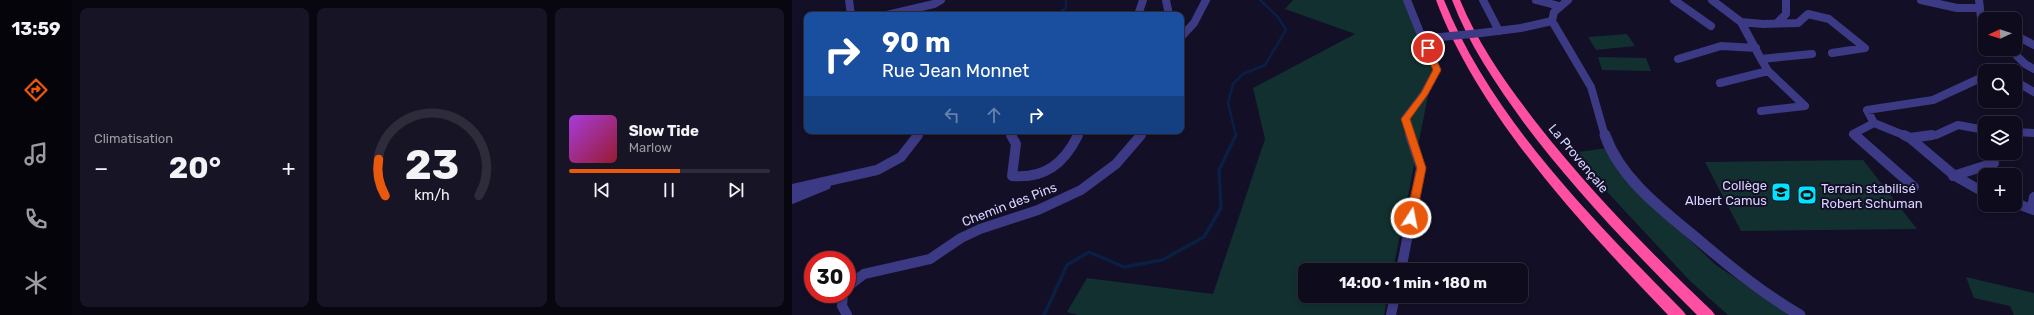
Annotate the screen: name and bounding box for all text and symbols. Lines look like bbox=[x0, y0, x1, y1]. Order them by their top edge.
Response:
north arrow bbox=[1978, 12, 2022, 56]
map controls bbox=[1978, 12, 2022, 212]
text: 13:59 bbox=[11, 18, 61, 40]
text: 90 m bbox=[882, 26, 951, 59]
icon: right bbox=[816, 28, 868, 80]
pin bbox=[1411, 31, 1445, 65]
icon: arrive bbox=[1417, 37, 1439, 59]
text: Rue Jean Monnet bbox=[882, 60, 1029, 82]
button: search bbox=[1978, 64, 2022, 108]
icon: directions bbox=[22, 76, 50, 104]
icon: left bbox=[941, 104, 963, 126]
icon: ahead bbox=[983, 104, 1005, 126]
icon: right bbox=[1025, 104, 1047, 126]
button: layers bbox=[1978, 116, 2022, 160]
street label: La Provençale bbox=[1546, 121, 1612, 196]
text: Slow Tide bbox=[629, 122, 699, 140]
text: Climatisation bbox=[94, 131, 173, 146]
text: 23 bbox=[405, 139, 459, 188]
icon: music bbox=[22, 140, 50, 168]
text: Marlow bbox=[629, 140, 672, 155]
text: 20° bbox=[169, 150, 221, 186]
text: − bbox=[94, 155, 108, 182]
text: + bbox=[282, 155, 295, 182]
button: + bbox=[1978, 168, 2022, 212]
place label: Collège Albert Camus bbox=[1685, 178, 1767, 208]
icon: previous bbox=[591, 179, 613, 201]
icon: pause bbox=[658, 179, 680, 201]
icon: next bbox=[725, 179, 747, 201]
street label: Chemin des Pins bbox=[960, 179, 1059, 229]
school or university icon: Collège Albert Camus bbox=[1770, 181, 1792, 203]
place label: Terrain stabilisé Robert Schuman bbox=[1821, 181, 1923, 211]
sports icon: Terrain stabilisé Robert Schuman bbox=[1796, 184, 1818, 206]
text: km/h bbox=[414, 186, 450, 203]
position arrow bbox=[1390, 197, 1432, 239]
icon: phone bbox=[22, 205, 50, 233]
speed limit sign: 30 bbox=[804, 251, 856, 303]
icon: climate bbox=[22, 269, 50, 297]
text: 14:00 · 1 min · 180 m bbox=[1339, 274, 1487, 292]

